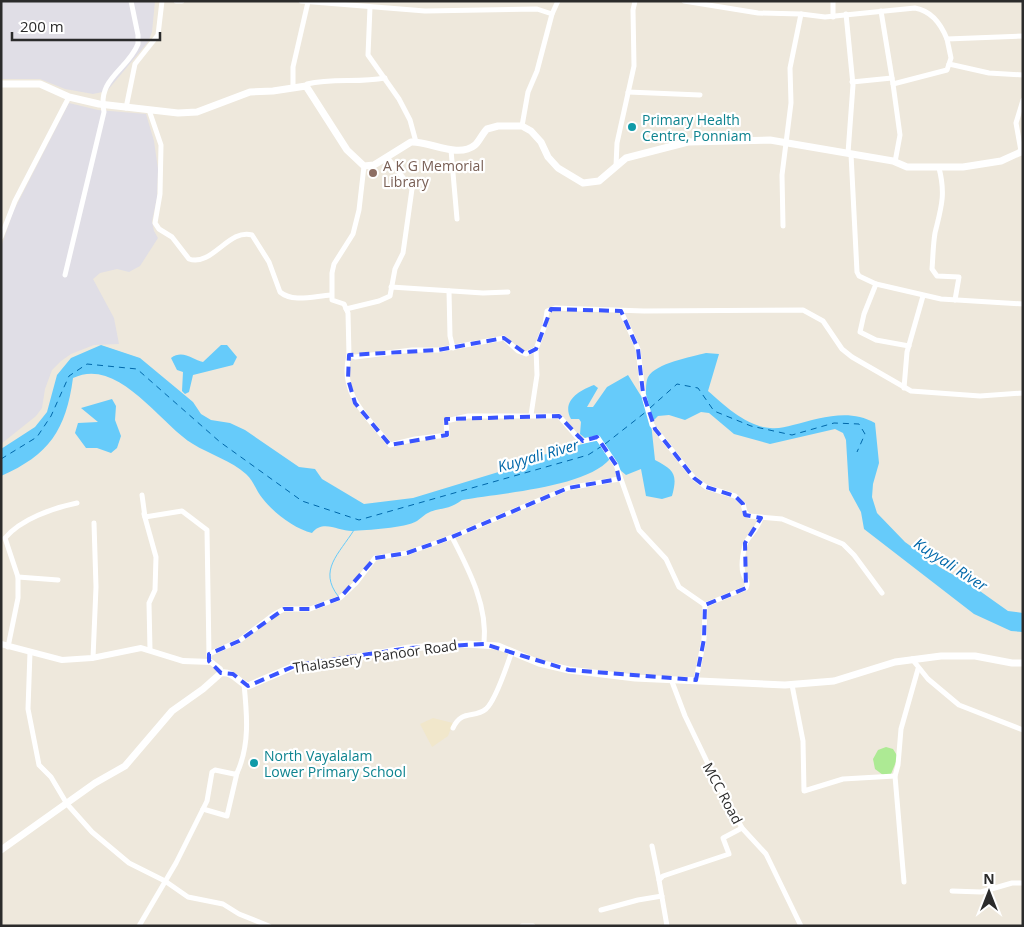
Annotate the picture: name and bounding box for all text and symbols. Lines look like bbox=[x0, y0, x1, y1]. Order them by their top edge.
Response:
scale bar bbox=[12, 10, 160, 42]
text: 200 m bbox=[20, 16, 64, 36]
place label: Primary Health Centre, Ponniam bbox=[642, 110, 751, 145]
marker: Primary Health Centre, Ponniam bbox=[626, 121, 638, 133]
place label: A K G Memorial Library bbox=[383, 156, 484, 191]
marker: A K G Memorial Library bbox=[367, 167, 379, 179]
water label: Kuyyali River bbox=[495, 434, 582, 476]
water label: Kuyyali River bbox=[911, 533, 992, 596]
street label: Thalassery - Panoor Road bbox=[292, 635, 458, 677]
place label: North Vayalalam Lower Primary School bbox=[264, 746, 406, 781]
marker: North Vayalalam Lower Primary School bbox=[248, 757, 260, 769]
street label: MCC Road bbox=[699, 759, 747, 827]
north arrow bbox=[964, 867, 1014, 917]
text: N bbox=[983, 869, 995, 888]

